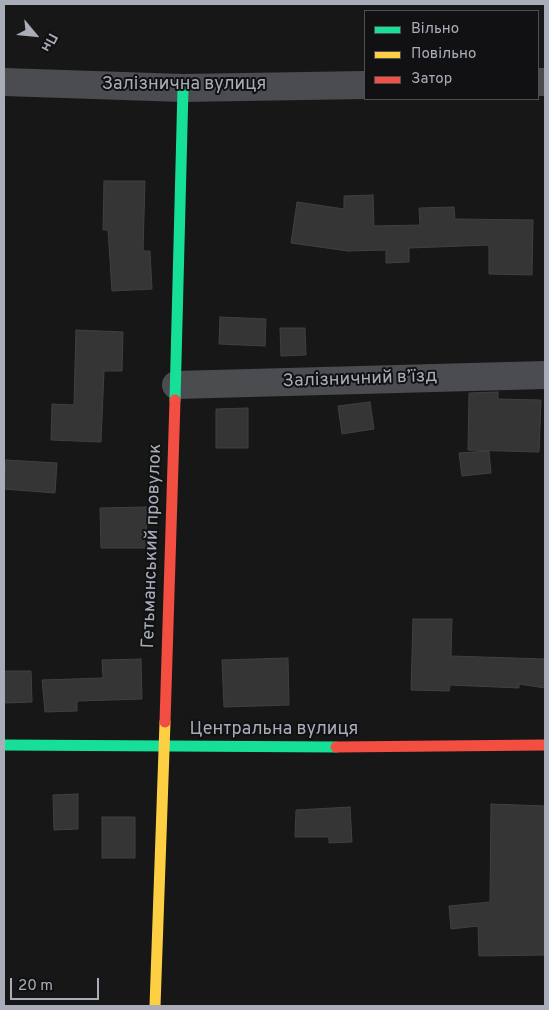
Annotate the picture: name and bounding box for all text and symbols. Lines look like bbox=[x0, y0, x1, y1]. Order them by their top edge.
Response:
north arrow bbox=[10, 10, 60, 60]
legend bbox=[364, 10, 539, 100]
text: Вільно bbox=[411, 20, 459, 39]
text: Пн bbox=[37, 30, 61, 55]
text: Повільно bbox=[411, 45, 476, 64]
text: Затор bbox=[411, 70, 452, 89]
street label: Залізнична вулиця bbox=[102, 74, 266, 96]
street label: Залізничний в’їзд bbox=[282, 367, 438, 393]
street label: Гетьманський провулок bbox=[139, 443, 167, 649]
street label: Центральна вулиця bbox=[190, 719, 358, 741]
scale bar bbox=[12, 968, 101, 1000]
text: 20 m bbox=[18, 977, 53, 996]

